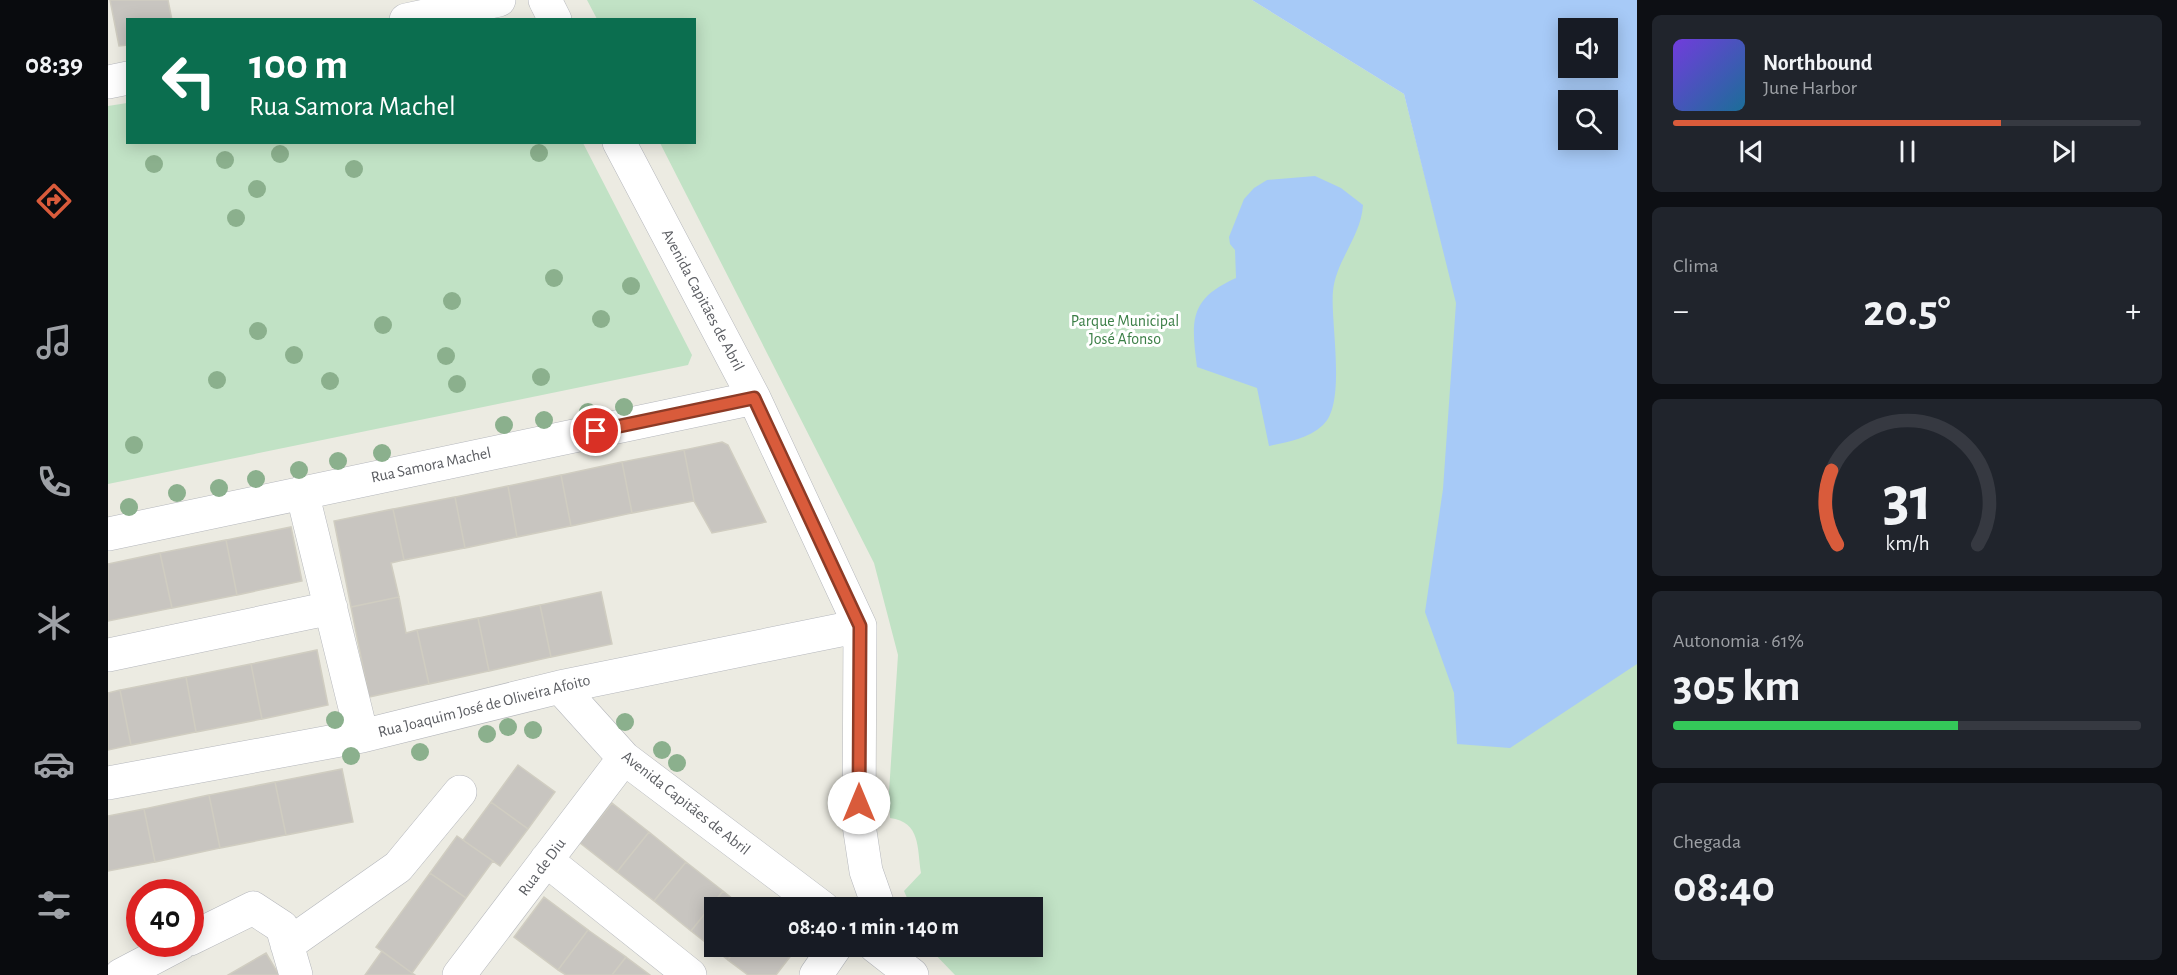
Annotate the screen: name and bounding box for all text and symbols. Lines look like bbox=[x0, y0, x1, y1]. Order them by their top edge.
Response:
map controls bbox=[1558, 18, 1618, 150]
button: sound bbox=[1558, 18, 1618, 78]
icon: left bbox=[150, 42, 228, 120]
text: 100 m bbox=[249, 44, 348, 86]
text: 08:39 bbox=[25, 51, 83, 78]
text: Northbound bbox=[1763, 52, 1872, 74]
text: June Harbor bbox=[1763, 78, 1857, 98]
button: search bbox=[1558, 90, 1618, 150]
text: Rua Samora Machel bbox=[249, 93, 456, 120]
icon: previous bbox=[1735, 135, 1768, 168]
icon: pause bbox=[1891, 135, 1924, 168]
icon: next bbox=[2047, 135, 2080, 168]
icon: directions bbox=[33, 180, 75, 222]
street label: Avenida Capitães de Abril bbox=[659, 226, 747, 374]
text: Clima bbox=[1673, 256, 1718, 276]
text: 20.5° bbox=[1863, 289, 1951, 334]
text: − bbox=[1673, 295, 1689, 328]
text: + bbox=[2125, 295, 2141, 328]
park label: Parque Municipal José Afonso bbox=[1071, 313, 1179, 347]
icon: music bbox=[33, 321, 75, 363]
pin bbox=[570, 405, 621, 456]
icon: arrive bbox=[579, 414, 612, 447]
street label: Rua Samora Machel bbox=[369, 444, 493, 486]
icon: phone bbox=[33, 461, 75, 503]
text: 31 bbox=[1882, 469, 1932, 531]
text: km/h bbox=[1885, 533, 1929, 554]
icon: climate bbox=[33, 602, 75, 644]
text: Autonomia · 61% bbox=[1673, 631, 1804, 651]
text: 305 km bbox=[1673, 664, 1801, 709]
street label: Rua Joaquim José de Oliveira Afoito bbox=[376, 672, 592, 740]
icon: car bbox=[33, 743, 75, 785]
street label: Avenida Capitães de Abril bbox=[619, 748, 753, 858]
position arrow bbox=[827, 771, 891, 835]
text: Chegada bbox=[1673, 832, 1741, 852]
street label: Rua de Diu bbox=[515, 835, 569, 899]
text: 08:40 bbox=[1673, 865, 1775, 910]
speed limit sign: 40 bbox=[126, 879, 204, 957]
icon: filters bbox=[33, 884, 75, 926]
text: 08:40 · 1 min · 140 m bbox=[788, 916, 959, 938]

